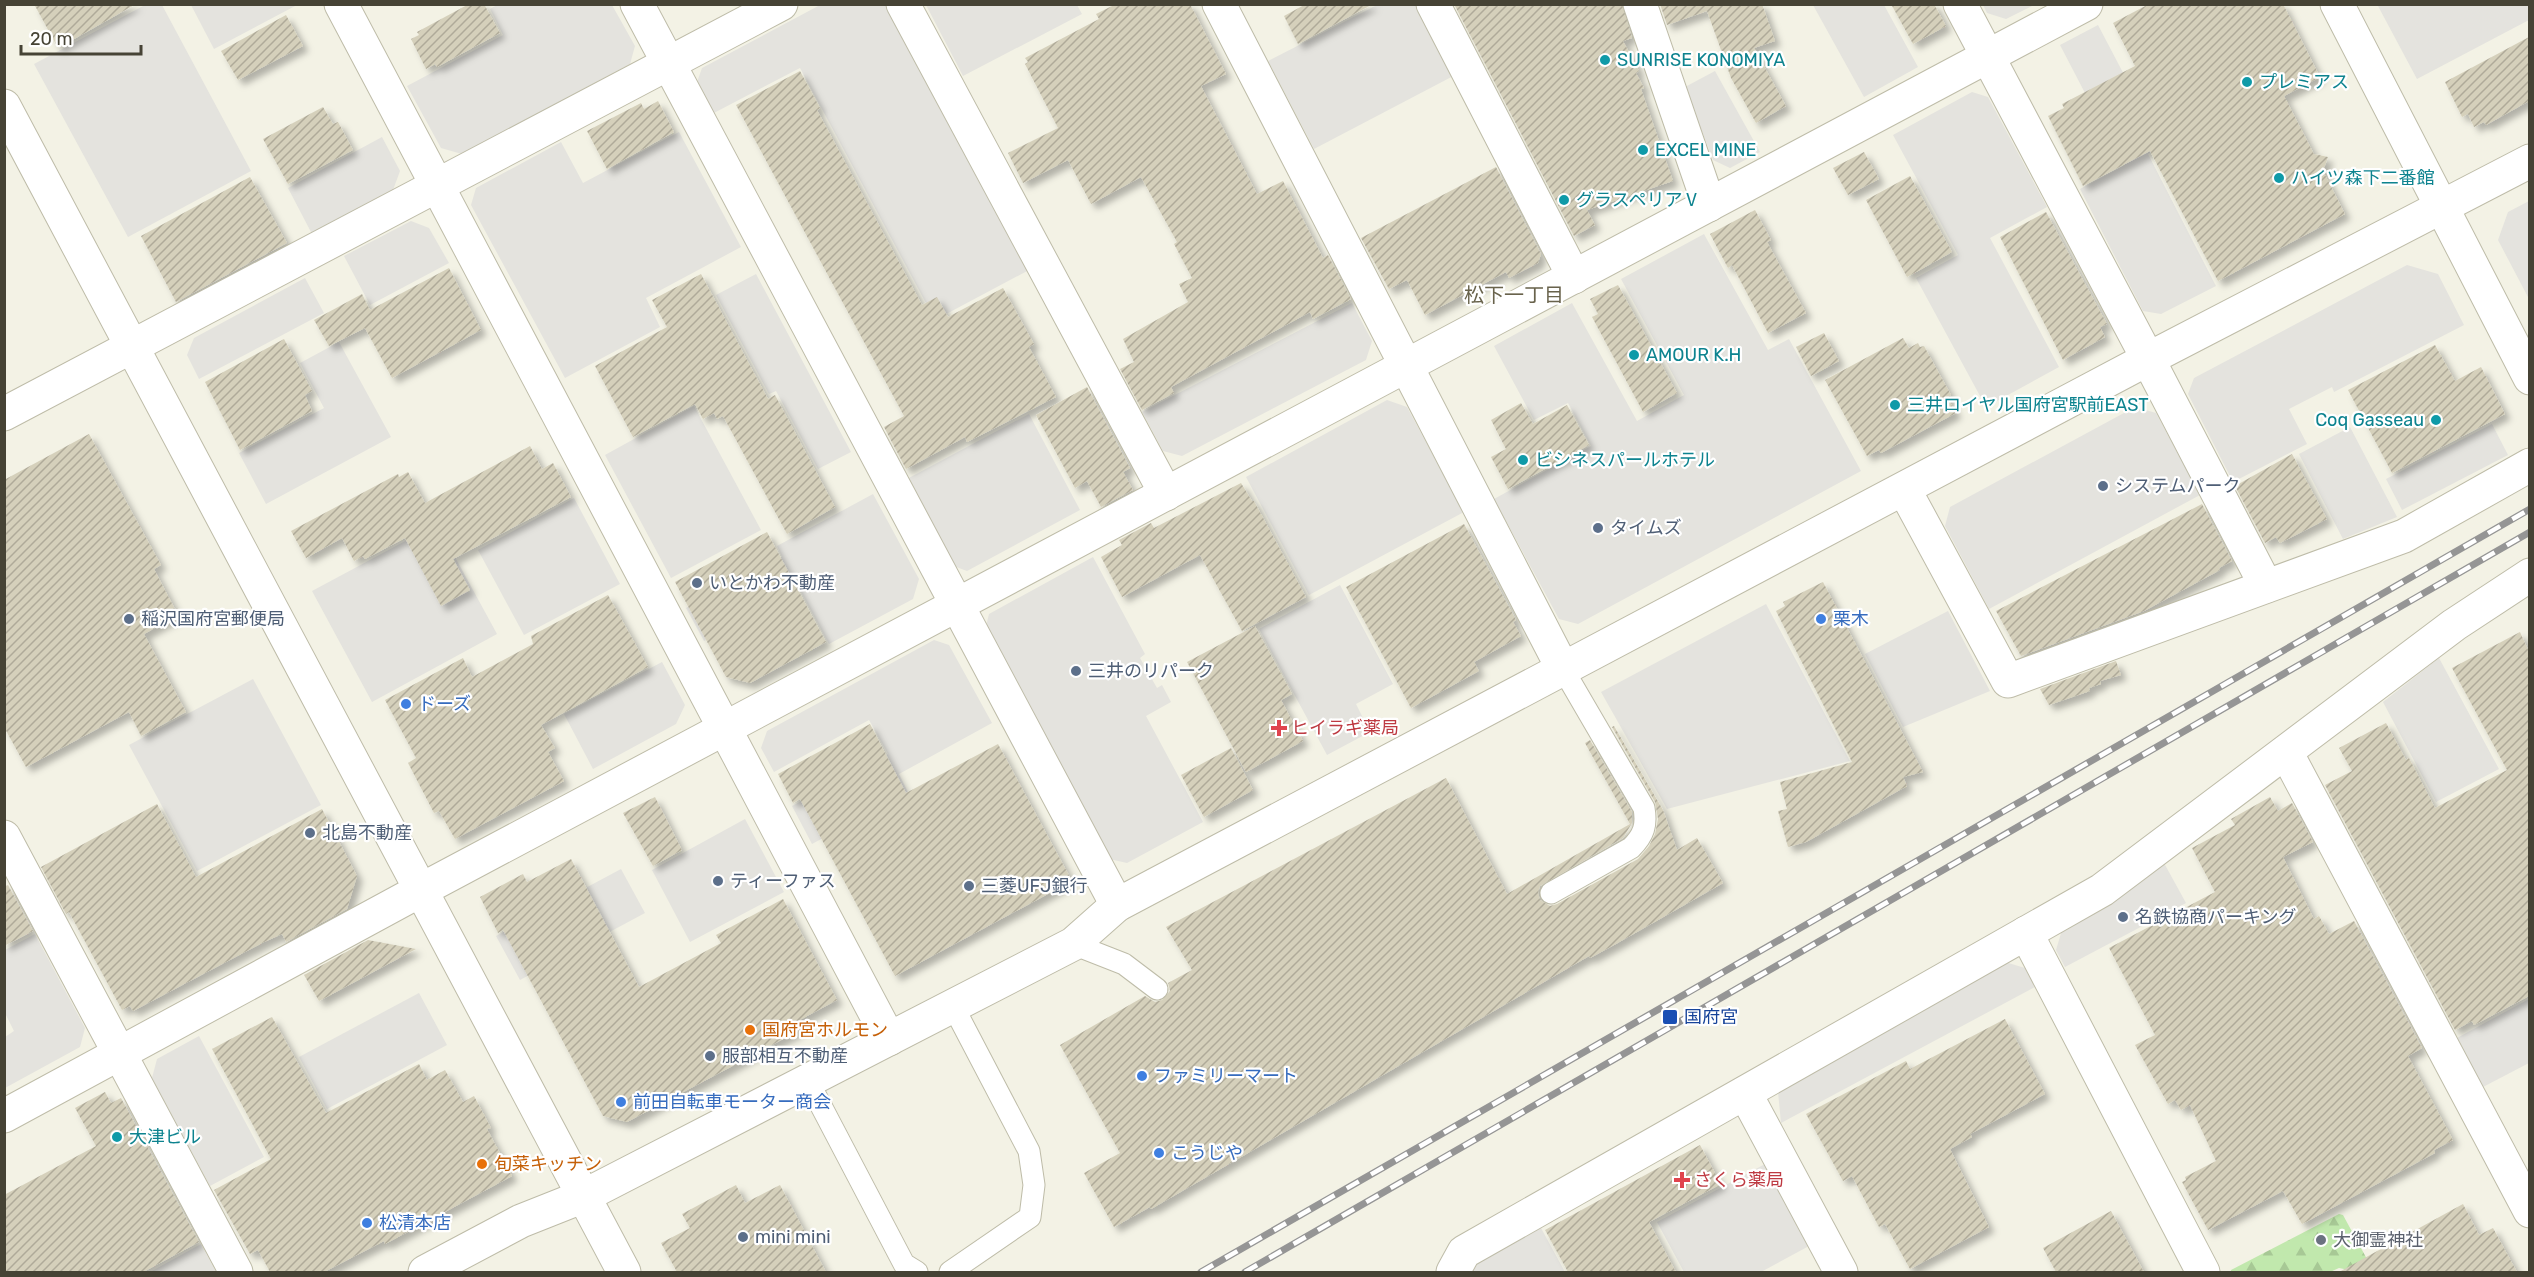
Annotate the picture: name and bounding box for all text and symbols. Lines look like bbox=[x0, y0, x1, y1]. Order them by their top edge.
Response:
scale bar bbox=[21, 18, 141, 56]
text: 20 m bbox=[30, 28, 72, 50]
place label: SUNRISE KONOMIYA bbox=[1617, 49, 1785, 71]
marker: SUNRISE KONOMIYA bbox=[1598, 53, 1612, 67]
place label: プレミアス bbox=[2259, 71, 2349, 93]
marker: プレミアス bbox=[2240, 75, 2254, 89]
place label: EXCEL MINE bbox=[1655, 139, 1756, 161]
marker: EXCEL MINE bbox=[1636, 143, 1650, 157]
place label: ハイツ森下二番館 bbox=[2291, 167, 2435, 189]
marker: ハイツ森下二番館 bbox=[2272, 171, 2286, 185]
place label: グラスペリアⅤ bbox=[1576, 189, 1700, 211]
marker: グラスペリアⅤ bbox=[1557, 193, 1571, 207]
district label: 松下一丁目 bbox=[1464, 283, 1564, 307]
place label: AMOUR K.H bbox=[1646, 344, 1741, 366]
marker: AMOUR K.H bbox=[1627, 348, 1641, 362]
place label: 三井ロイヤル国府宮駅前EAST bbox=[1907, 394, 2149, 416]
marker: 三井ロイヤル国府宮駅前EAST bbox=[1888, 398, 1902, 412]
place label: Coq Gasseau bbox=[2315, 409, 2424, 431]
marker: Coq Gasseau bbox=[2429, 413, 2443, 427]
place label: ビシネスパールホテル bbox=[1535, 449, 1715, 471]
marker: ビシネスパールホテル bbox=[1516, 453, 1530, 467]
place label: システムパーク bbox=[2115, 475, 2240, 497]
marker: システムパーク bbox=[2096, 479, 2110, 493]
place label: タイムズ bbox=[1610, 517, 1682, 539]
marker: タイムズ bbox=[1591, 521, 1605, 535]
place label: いとかわ不動産 bbox=[709, 572, 835, 594]
marker: いとかわ不動産 bbox=[690, 576, 704, 590]
place label: 稲沢国府宮郵便局 bbox=[141, 608, 285, 630]
place label: 栗木 bbox=[1833, 608, 1869, 630]
marker: 稲沢国府宮郵便局 bbox=[122, 612, 136, 626]
marker: 栗木 bbox=[1814, 612, 1828, 626]
place label: 三井のリパーク bbox=[1088, 660, 1214, 682]
marker: 三井のリパーク bbox=[1069, 664, 1083, 678]
place label: ドーズ bbox=[418, 693, 471, 715]
marker: ドーズ bbox=[399, 697, 413, 711]
place label: ヒイラギ薬局 bbox=[1291, 717, 1399, 739]
marker: ヒイラギ薬局 bbox=[1272, 721, 1286, 735]
place label: 北島不動産 bbox=[322, 822, 412, 844]
marker: 北島不動産 bbox=[303, 826, 317, 840]
place label: ティーファス bbox=[730, 870, 836, 892]
marker: ティーファス bbox=[711, 874, 725, 888]
place label: 三菱UFJ銀行 bbox=[981, 875, 1087, 897]
marker: 三菱UFJ銀行 bbox=[962, 879, 976, 893]
place label: 名鉄協商パーキング bbox=[2135, 906, 2296, 928]
marker: 名鉄協商パーキング bbox=[2116, 910, 2130, 924]
place label: 国府宮 bbox=[1684, 1006, 1738, 1028]
marker: 国府宮 bbox=[1661, 1008, 1679, 1026]
place label: 国府宮ホルモン bbox=[762, 1019, 888, 1041]
marker: 国府宮ホルモン bbox=[743, 1023, 757, 1037]
place label: 服部相互不動産 bbox=[722, 1045, 848, 1067]
marker: 服部相互不動産 bbox=[703, 1049, 717, 1063]
place label: ファミリーマート bbox=[1154, 1065, 1298, 1087]
marker: ファミリーマート bbox=[1135, 1069, 1149, 1083]
place label: 前田自転車モーター商会 bbox=[633, 1091, 831, 1113]
marker: 前田自転車モーター商会 bbox=[614, 1095, 628, 1109]
place label: 大津ビル bbox=[129, 1126, 201, 1148]
marker: 大津ビル bbox=[110, 1130, 124, 1144]
place label: こうじや bbox=[1171, 1142, 1243, 1164]
marker: こうじや bbox=[1152, 1146, 1166, 1160]
place label: 旬菜キッチン bbox=[494, 1153, 602, 1175]
marker: 旬菜キッチン bbox=[475, 1157, 489, 1171]
place label: さくら薬局 bbox=[1694, 1169, 1784, 1191]
marker: さくら薬局 bbox=[1675, 1173, 1689, 1187]
place label: 松清本店 bbox=[379, 1212, 451, 1234]
marker: 松清本店 bbox=[360, 1216, 374, 1230]
place label: mini mini bbox=[755, 1226, 831, 1248]
place label: 大御霊神社 bbox=[2333, 1229, 2423, 1251]
marker: mini mini bbox=[736, 1230, 750, 1244]
marker: 大御霊神社 bbox=[2314, 1233, 2328, 1247]

